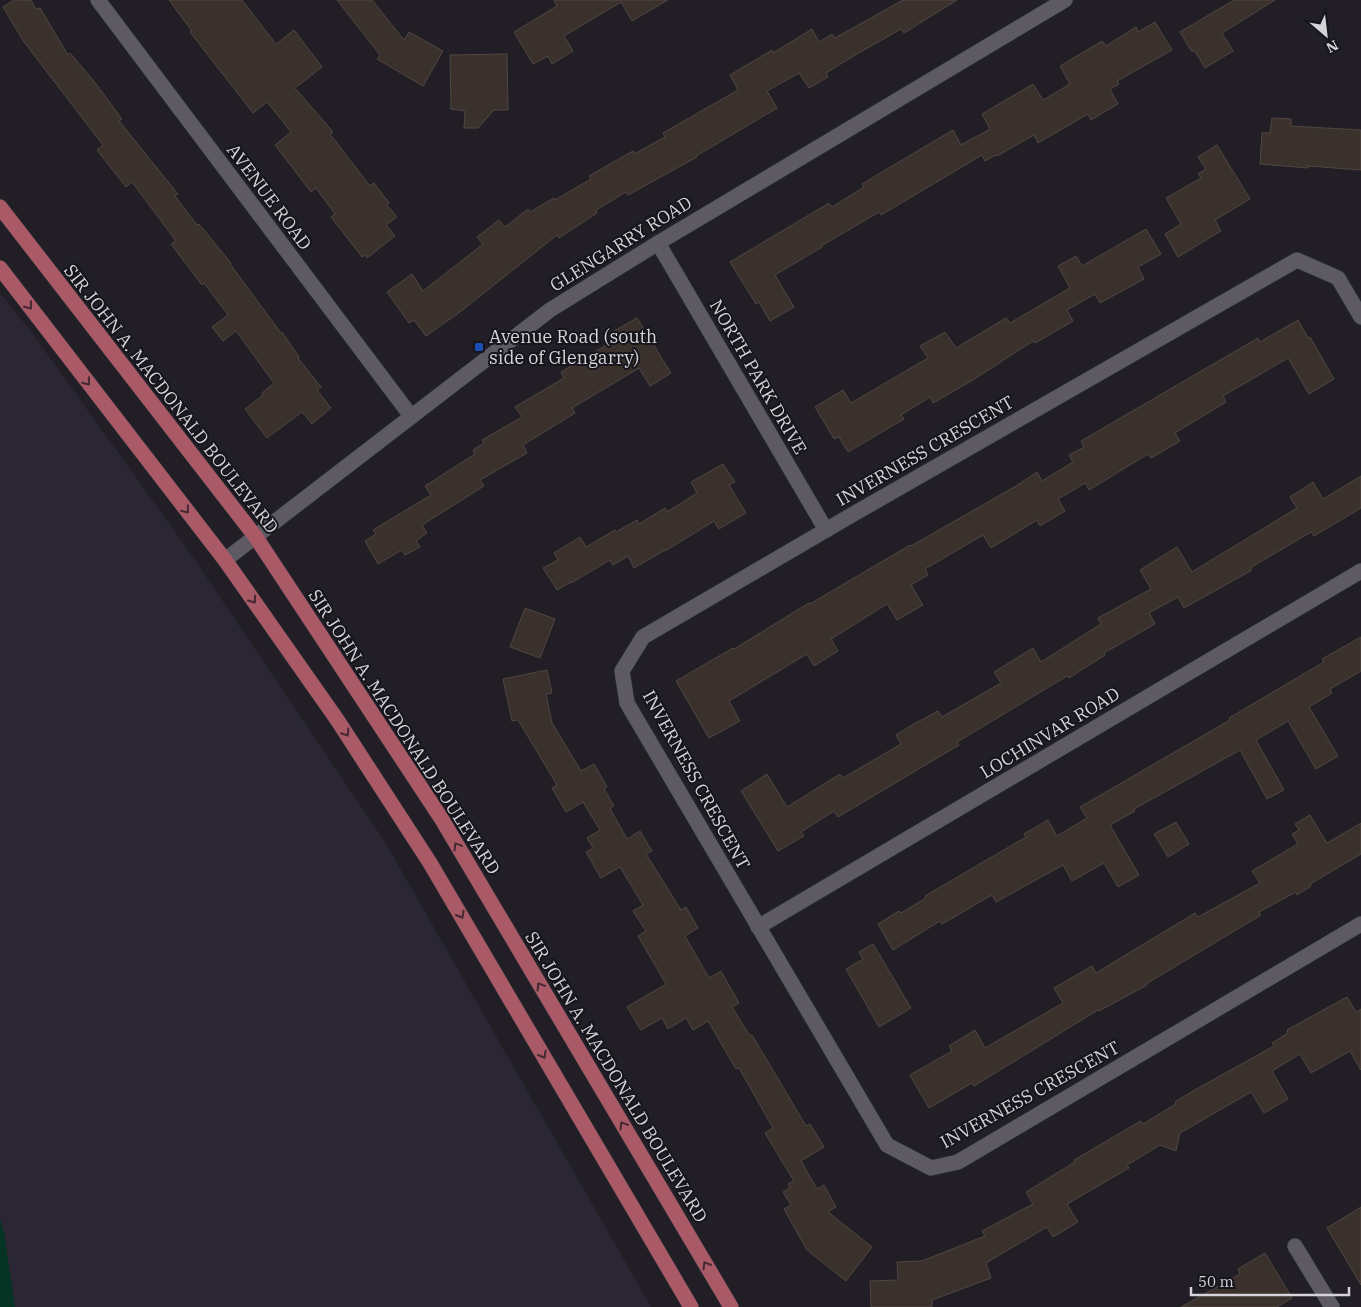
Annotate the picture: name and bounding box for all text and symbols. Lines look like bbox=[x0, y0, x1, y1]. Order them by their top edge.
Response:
north arrow bbox=[1301, 10, 1351, 60]
text: N bbox=[1323, 36, 1341, 57]
street label: AVENUE ROAD bbox=[222, 139, 317, 254]
street label: GLENGARRY ROAD bbox=[546, 191, 696, 296]
street label: SIR JOHN A. MACDONALD BOULEVARD bbox=[59, 259, 284, 538]
street label: NORTH PARK DRIVE bbox=[705, 295, 812, 458]
one-way arrow bbox=[23, 300, 32, 309]
place label: Avenue Road (south side of Glengarry) bbox=[489, 325, 657, 369]
marker: Avenue Road (south side of Glengarry) bbox=[473, 341, 485, 353]
one-way arrow bbox=[82, 376, 90, 385]
street label: INVERNESS CRESCENT bbox=[832, 390, 1018, 511]
one-way arrow bbox=[181, 505, 190, 514]
street label: SIR JOHN A. MACDONALD BOULEVARD bbox=[303, 585, 505, 879]
one-way arrow bbox=[247, 594, 256, 604]
street label: LOCHINVAR ROAD bbox=[976, 682, 1124, 783]
street label: INVERNESS CRESCENT bbox=[638, 686, 755, 874]
one-way arrow bbox=[340, 728, 349, 737]
one-way arrow bbox=[454, 842, 464, 851]
one-way arrow bbox=[454, 909, 464, 918]
street label: SIR JOHN A. MACDONALD BOULEVARD bbox=[520, 927, 713, 1226]
one-way arrow bbox=[537, 982, 547, 991]
street label: INVERNESS CRESCENT bbox=[936, 1036, 1124, 1153]
one-way arrow bbox=[537, 1050, 547, 1059]
one-way arrow bbox=[619, 1122, 629, 1131]
one-way arrow bbox=[702, 1262, 712, 1271]
scale bar bbox=[1191, 1264, 1348, 1296]
text: 50 m bbox=[1198, 1272, 1234, 1291]

